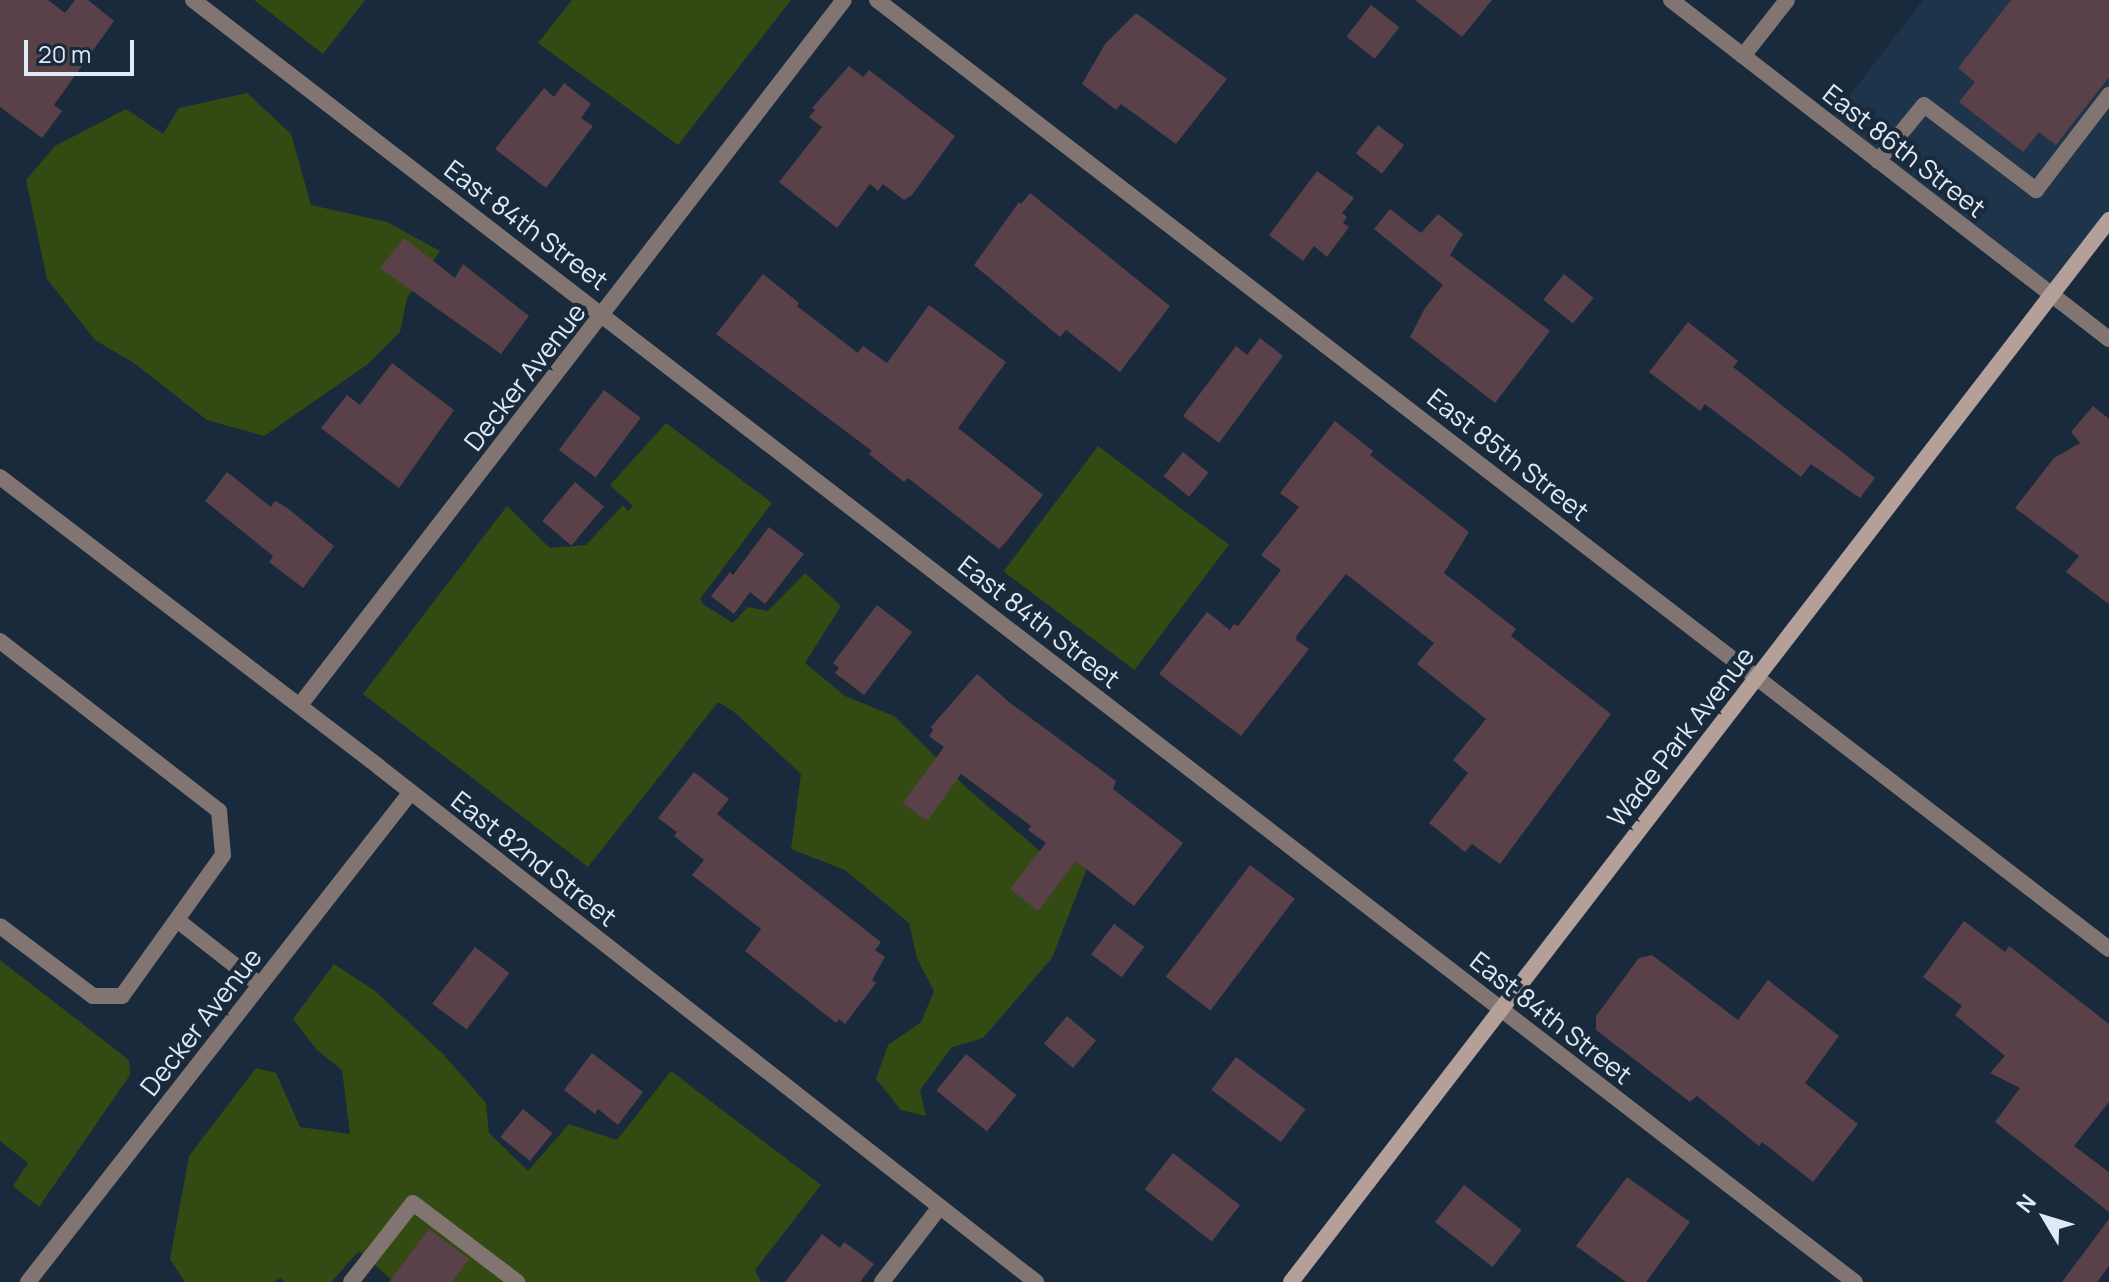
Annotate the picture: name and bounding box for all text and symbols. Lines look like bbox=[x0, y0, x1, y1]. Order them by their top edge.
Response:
scale bar bbox=[28, 24, 138, 74]
text: 20 m bbox=[38, 37, 91, 70]
street label: East 86th Street bbox=[1817, 78, 1991, 224]
street label: East 84th Street bbox=[438, 153, 614, 297]
street label: Decker Avenue bbox=[458, 297, 592, 457]
street label: East 85th Street bbox=[1421, 382, 1595, 528]
street label: East 84th Street bbox=[952, 549, 1126, 695]
street label: Wade Park Avenue bbox=[1601, 641, 1761, 833]
street label: East 82nd Street bbox=[445, 785, 623, 933]
street label: Decker Avenue bbox=[134, 942, 268, 1102]
street label: East 84th Street bbox=[1464, 945, 1638, 1091]
north arrow bbox=[2005, 1178, 2085, 1258]
text: N bbox=[2009, 1188, 2043, 1219]

